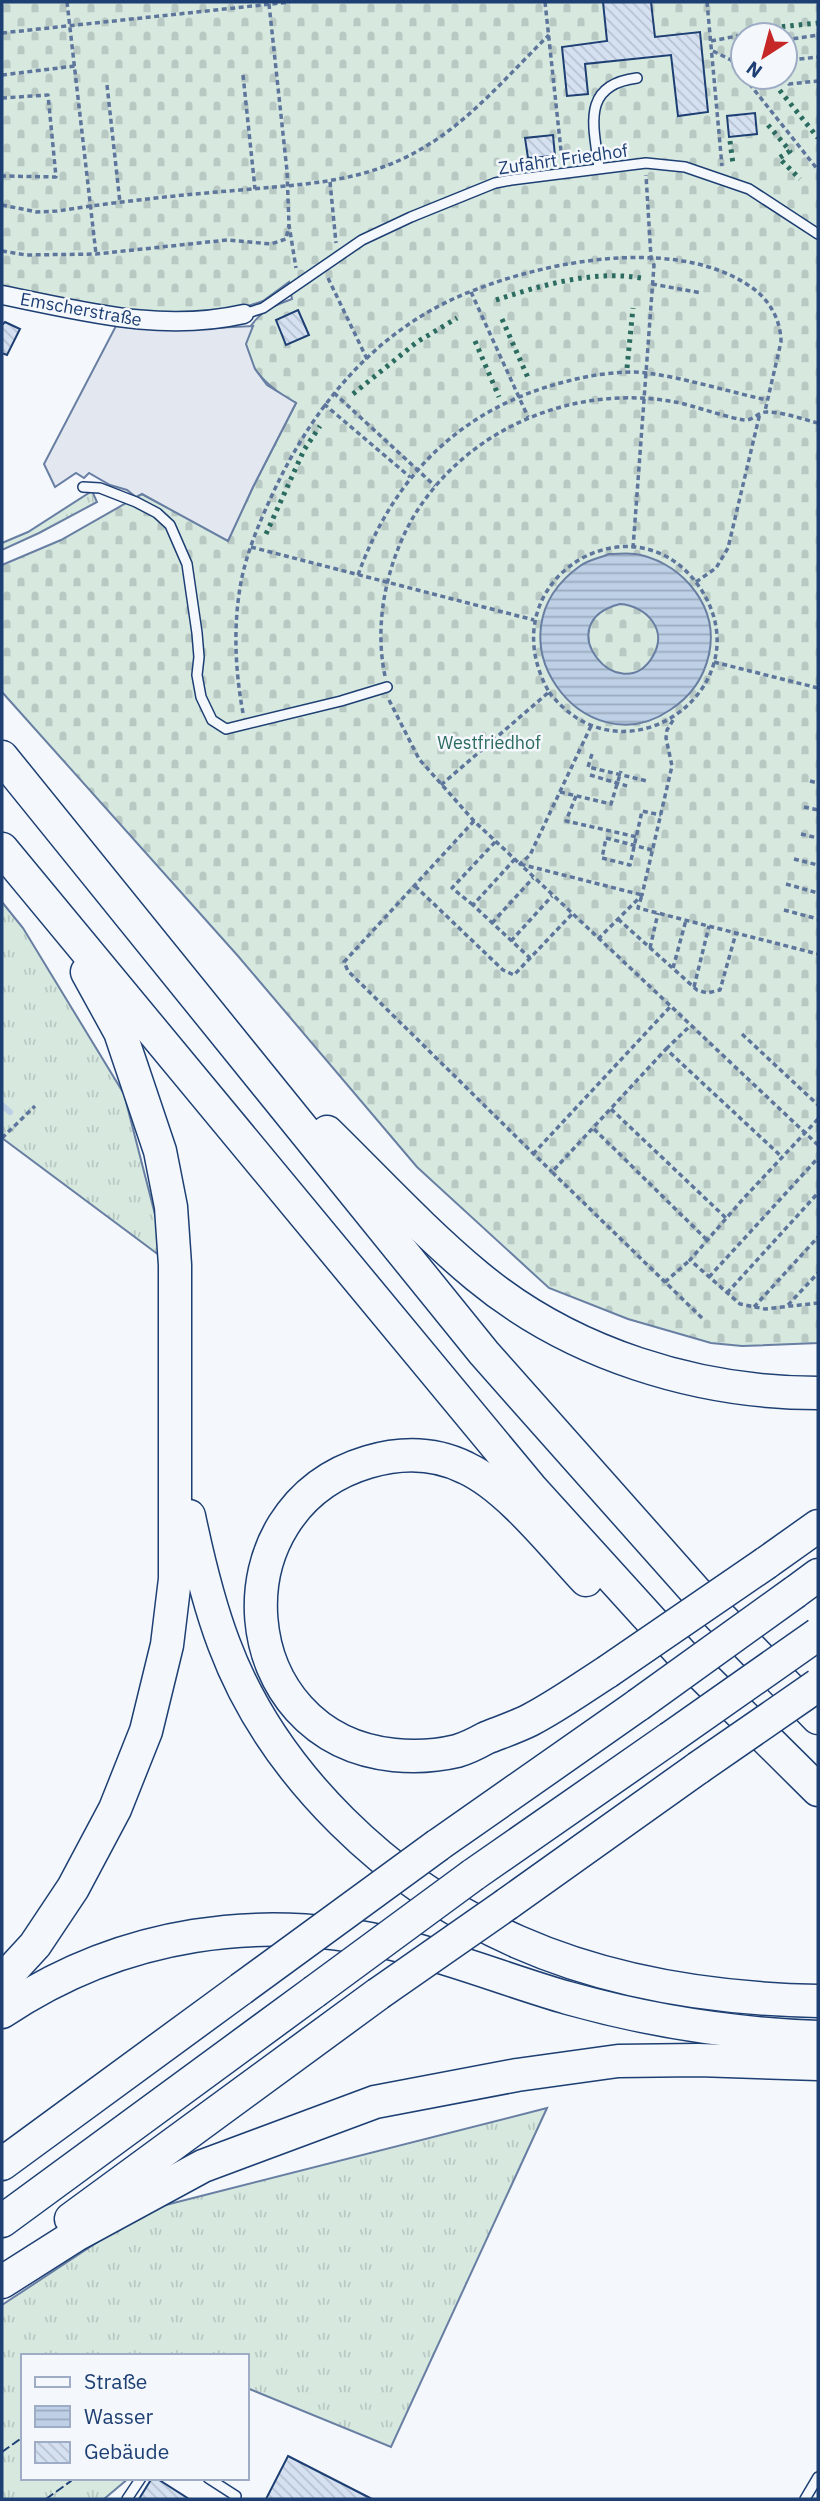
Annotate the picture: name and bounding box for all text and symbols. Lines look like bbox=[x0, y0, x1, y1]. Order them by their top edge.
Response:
north arrow bbox=[729, 21, 799, 91]
text: N bbox=[741, 56, 767, 84]
street label: Zufahrt Friedhof bbox=[497, 138, 629, 179]
street label: Emscherstraße bbox=[18, 287, 144, 331]
park label: Westfriedhof bbox=[437, 731, 541, 754]
legend bbox=[21, 2354, 248, 2480]
text: Straße bbox=[84, 2367, 147, 2395]
text: Wasser bbox=[84, 2402, 154, 2430]
text: Gebäude bbox=[84, 2437, 169, 2465]

